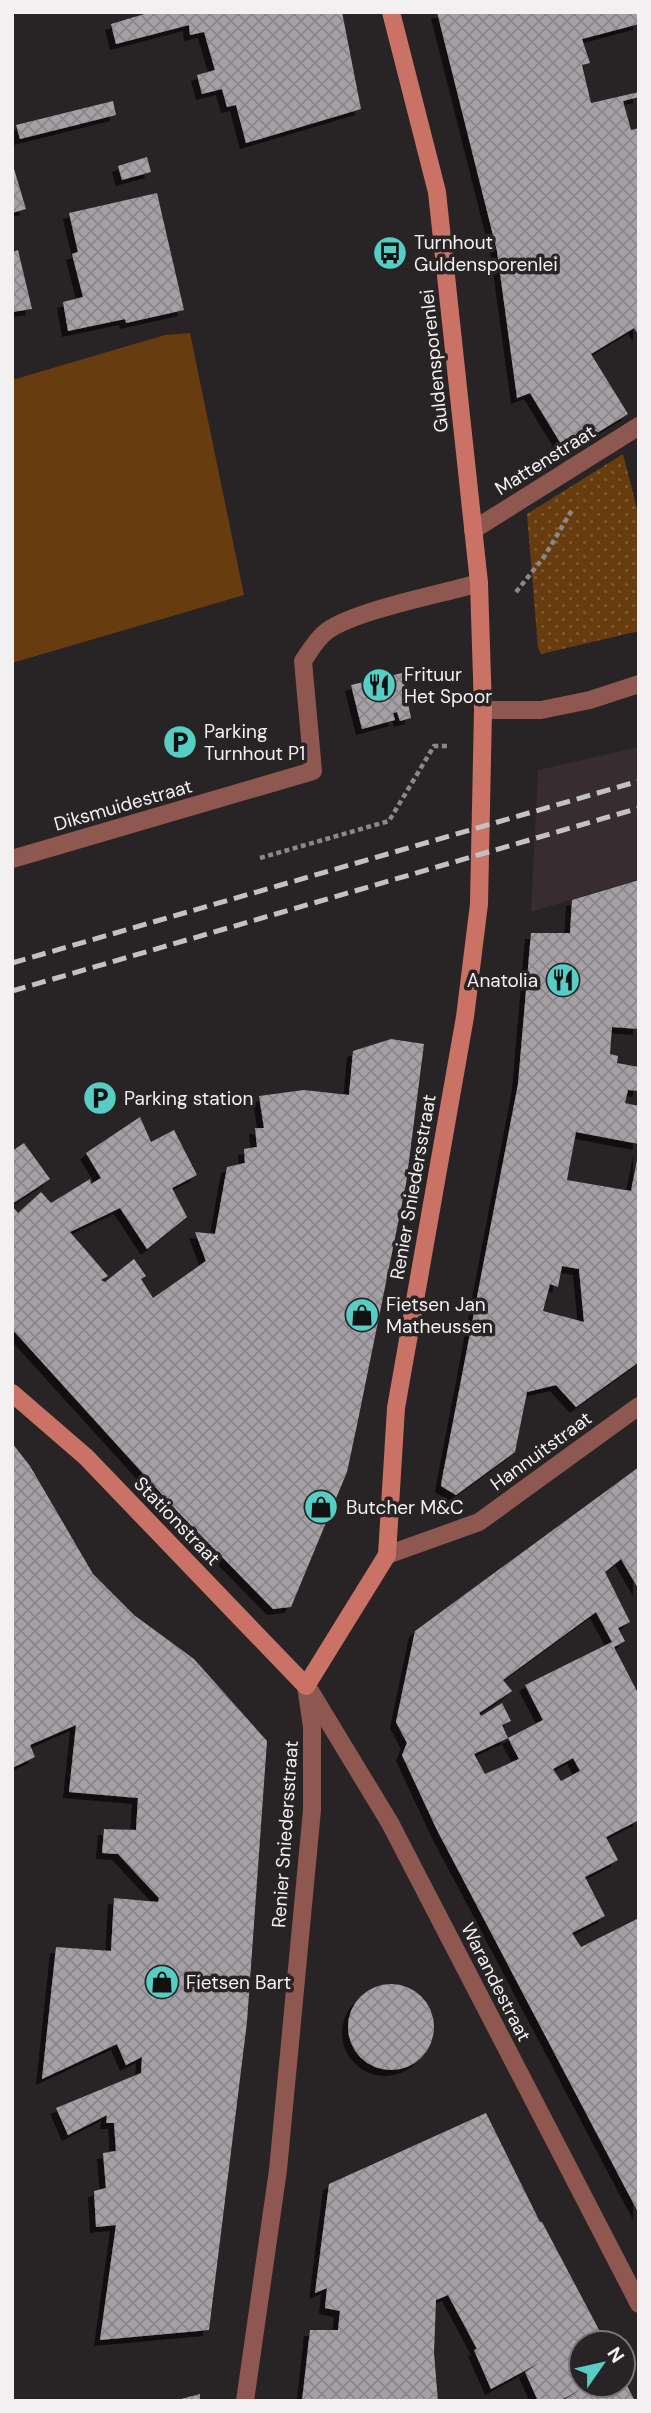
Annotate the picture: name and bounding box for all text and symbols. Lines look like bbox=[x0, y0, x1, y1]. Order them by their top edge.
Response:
place label: Turnhout Guldensporenlei bbox=[414, 230, 558, 277]
bus stop icon: Turnhout Guldensporenlei bbox=[371, 234, 409, 272]
street label: Guldensporenlei bbox=[414, 288, 454, 434]
street label: Mattenstraat bbox=[490, 419, 600, 501]
place label: Frituur Het Spoor bbox=[404, 662, 492, 709]
restaurant icon: Frituur Het Spoor bbox=[360, 666, 398, 704]
place label: Parking Turnhout P1 bbox=[204, 719, 305, 766]
parking icon: Parking Turnhout P1 bbox=[161, 723, 199, 761]
street label: Diksmuidestraat bbox=[51, 773, 195, 837]
restaurant icon: Anatolia bbox=[544, 961, 582, 999]
place label: Anatolia bbox=[467, 968, 538, 993]
parking icon: Parking station bbox=[81, 1079, 119, 1117]
place label: Parking station bbox=[124, 1086, 253, 1111]
street label: Renier Sniedersstraat bbox=[384, 1092, 442, 1282]
place label: Fietsen Jan Matheussen bbox=[386, 1292, 493, 1339]
shop icon: Fietsen Jan Matheussen bbox=[343, 1296, 381, 1334]
street label: Hannuitstraat bbox=[485, 1406, 597, 1496]
street label: Stationstraat bbox=[128, 1471, 226, 1571]
shop icon: Butcher M&C bbox=[302, 1488, 340, 1526]
place label: Butcher M&C bbox=[346, 1495, 464, 1520]
street label: Renier Sniedersstraat bbox=[266, 1739, 304, 1929]
street label: Warandestraat bbox=[455, 1918, 537, 2046]
shop icon: Fietsen Bart bbox=[143, 1963, 181, 2001]
place label: Fietsen Bart bbox=[186, 1970, 291, 1995]
north arrow bbox=[567, 2329, 637, 2399]
text: N bbox=[601, 2342, 630, 2368]

